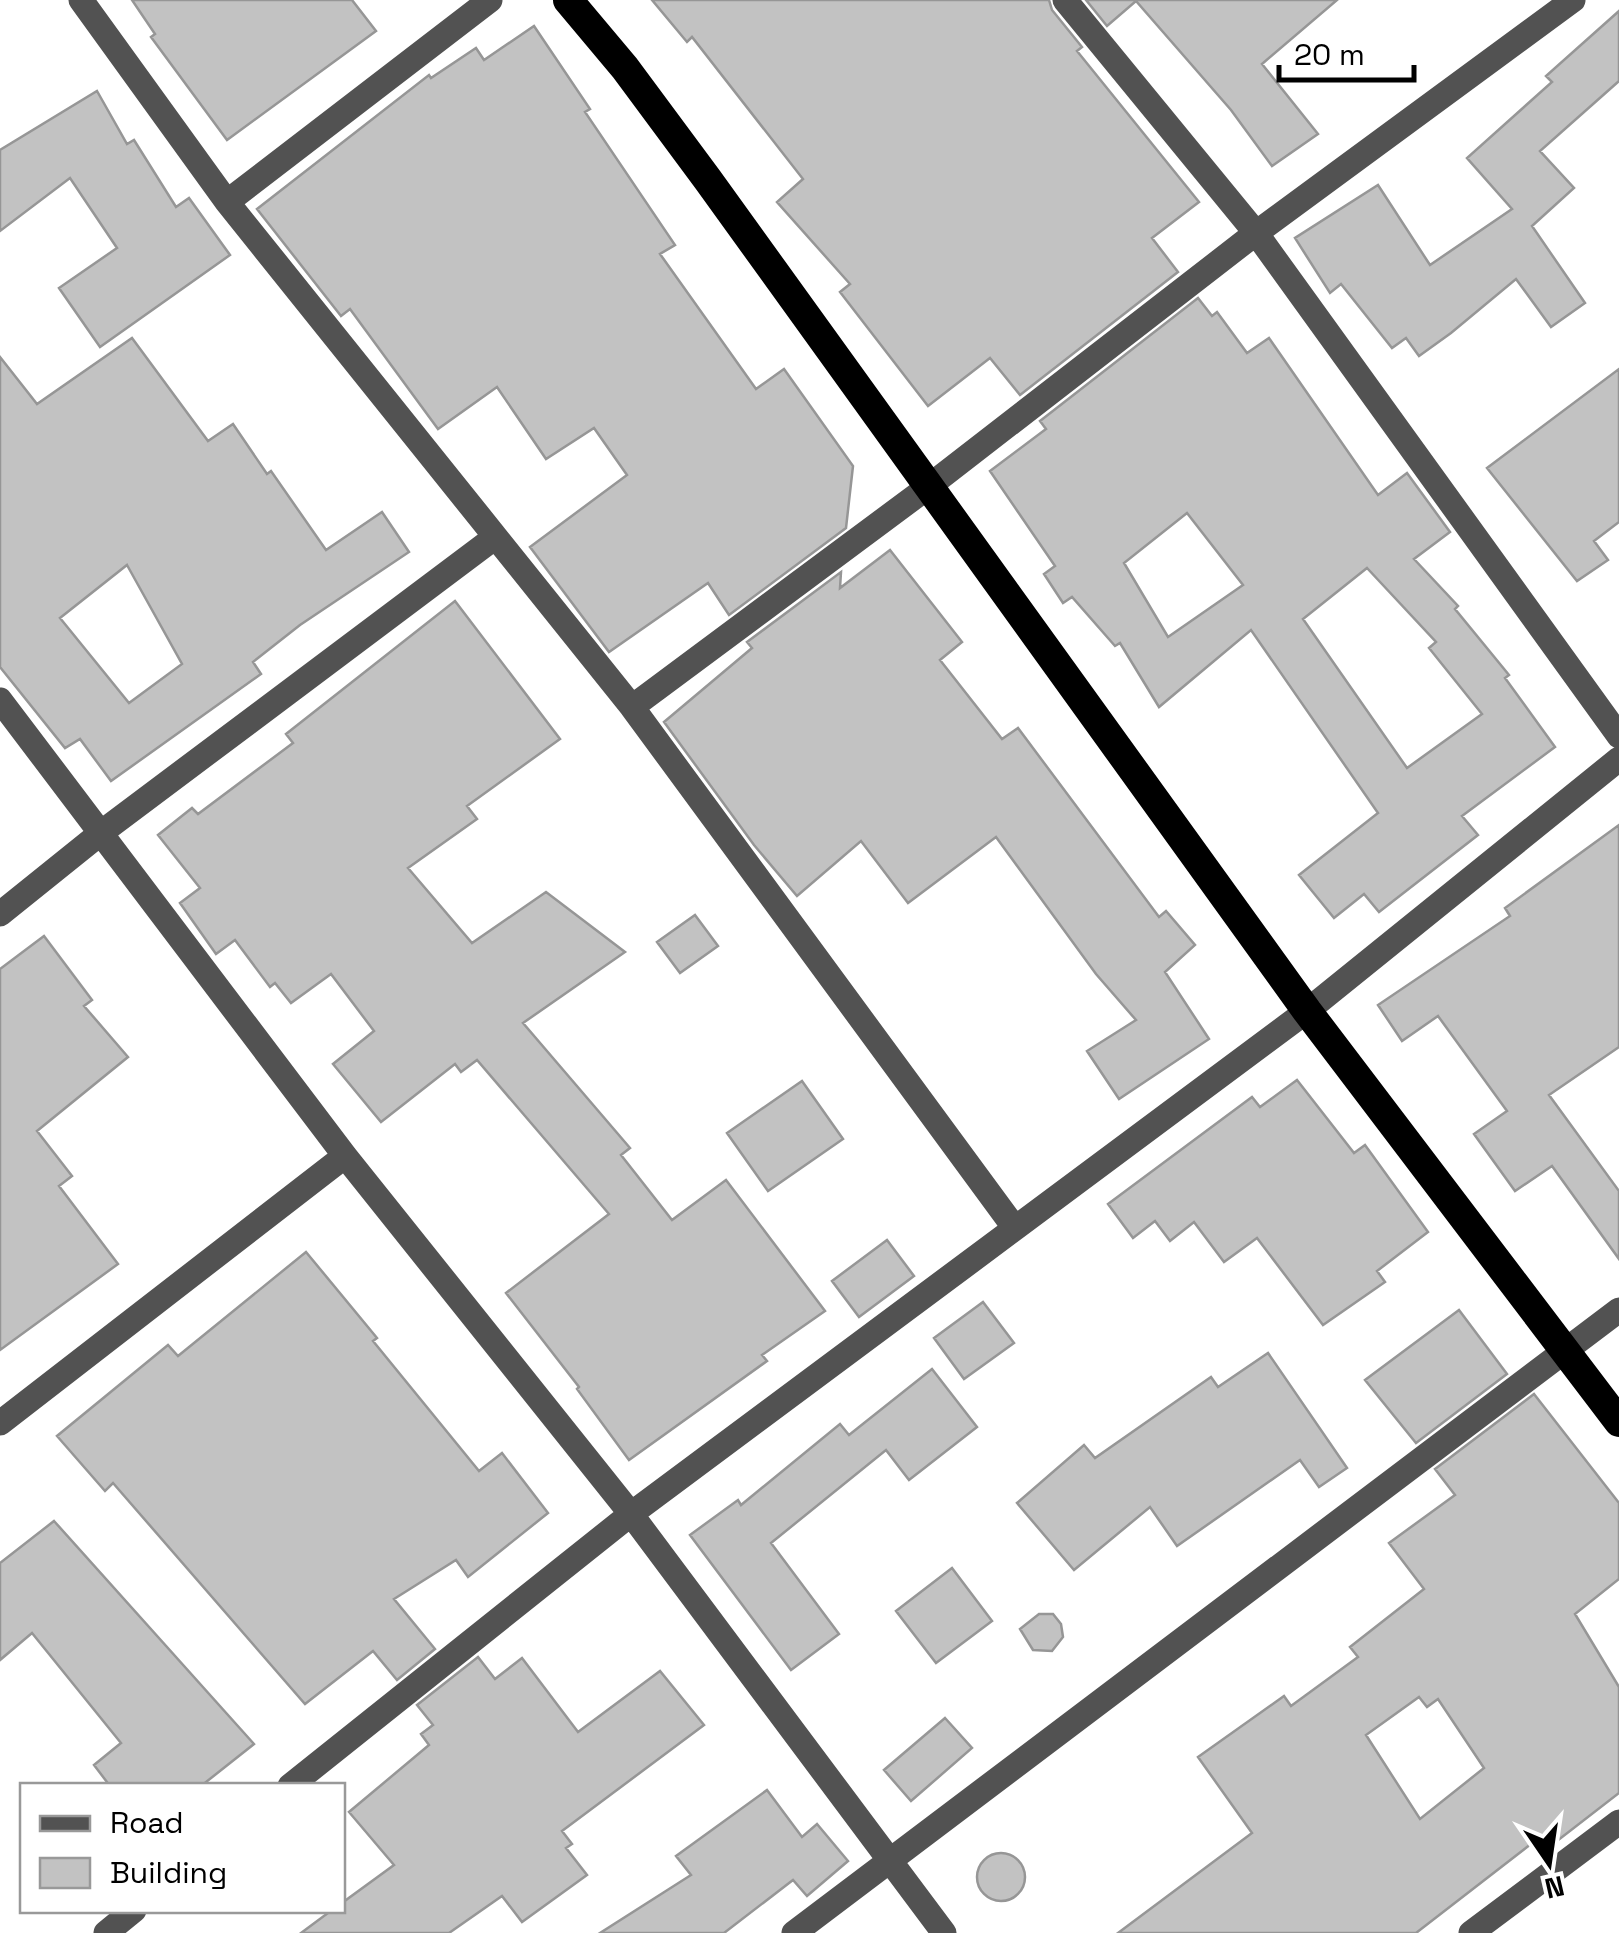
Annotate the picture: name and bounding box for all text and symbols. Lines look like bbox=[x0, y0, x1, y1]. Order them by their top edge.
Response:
scale bar bbox=[1279, 20, 1414, 82]
text: 20 m bbox=[1294, 35, 1365, 74]
legend bbox=[20, 1783, 345, 1913]
text: Road bbox=[110, 1803, 184, 1842]
north arrow bbox=[1499, 1813, 1599, 1913]
text: Building bbox=[110, 1853, 227, 1892]
text: N bbox=[1541, 1868, 1568, 1907]

